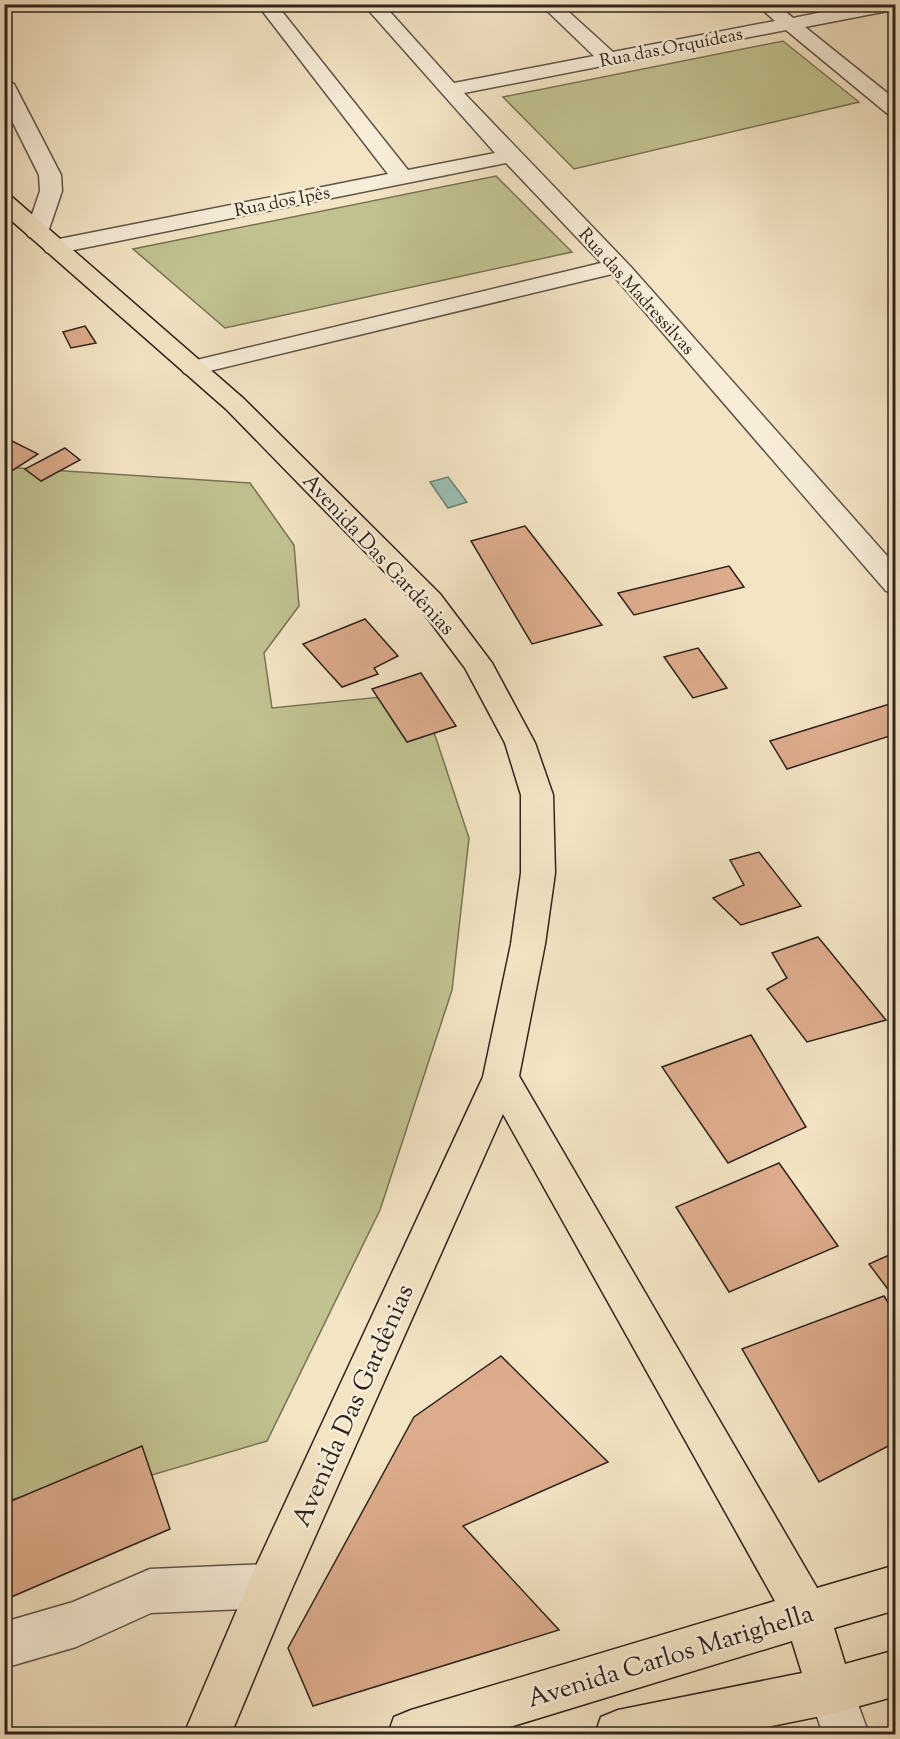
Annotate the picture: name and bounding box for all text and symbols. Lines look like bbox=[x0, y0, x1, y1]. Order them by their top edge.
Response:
street label: Rua das Orquídeas bbox=[598, 22, 745, 76]
street label: Rua dos Ipês bbox=[232, 181, 332, 225]
street label: Rua das Madressilvas bbox=[571, 223, 700, 362]
street label: Avenida Das Gardênias bbox=[294, 468, 461, 643]
street label: Avenida Das Gardênias bbox=[284, 1279, 424, 1533]
street label: Avenida Carlos Marighella bbox=[523, 1596, 818, 1718]

